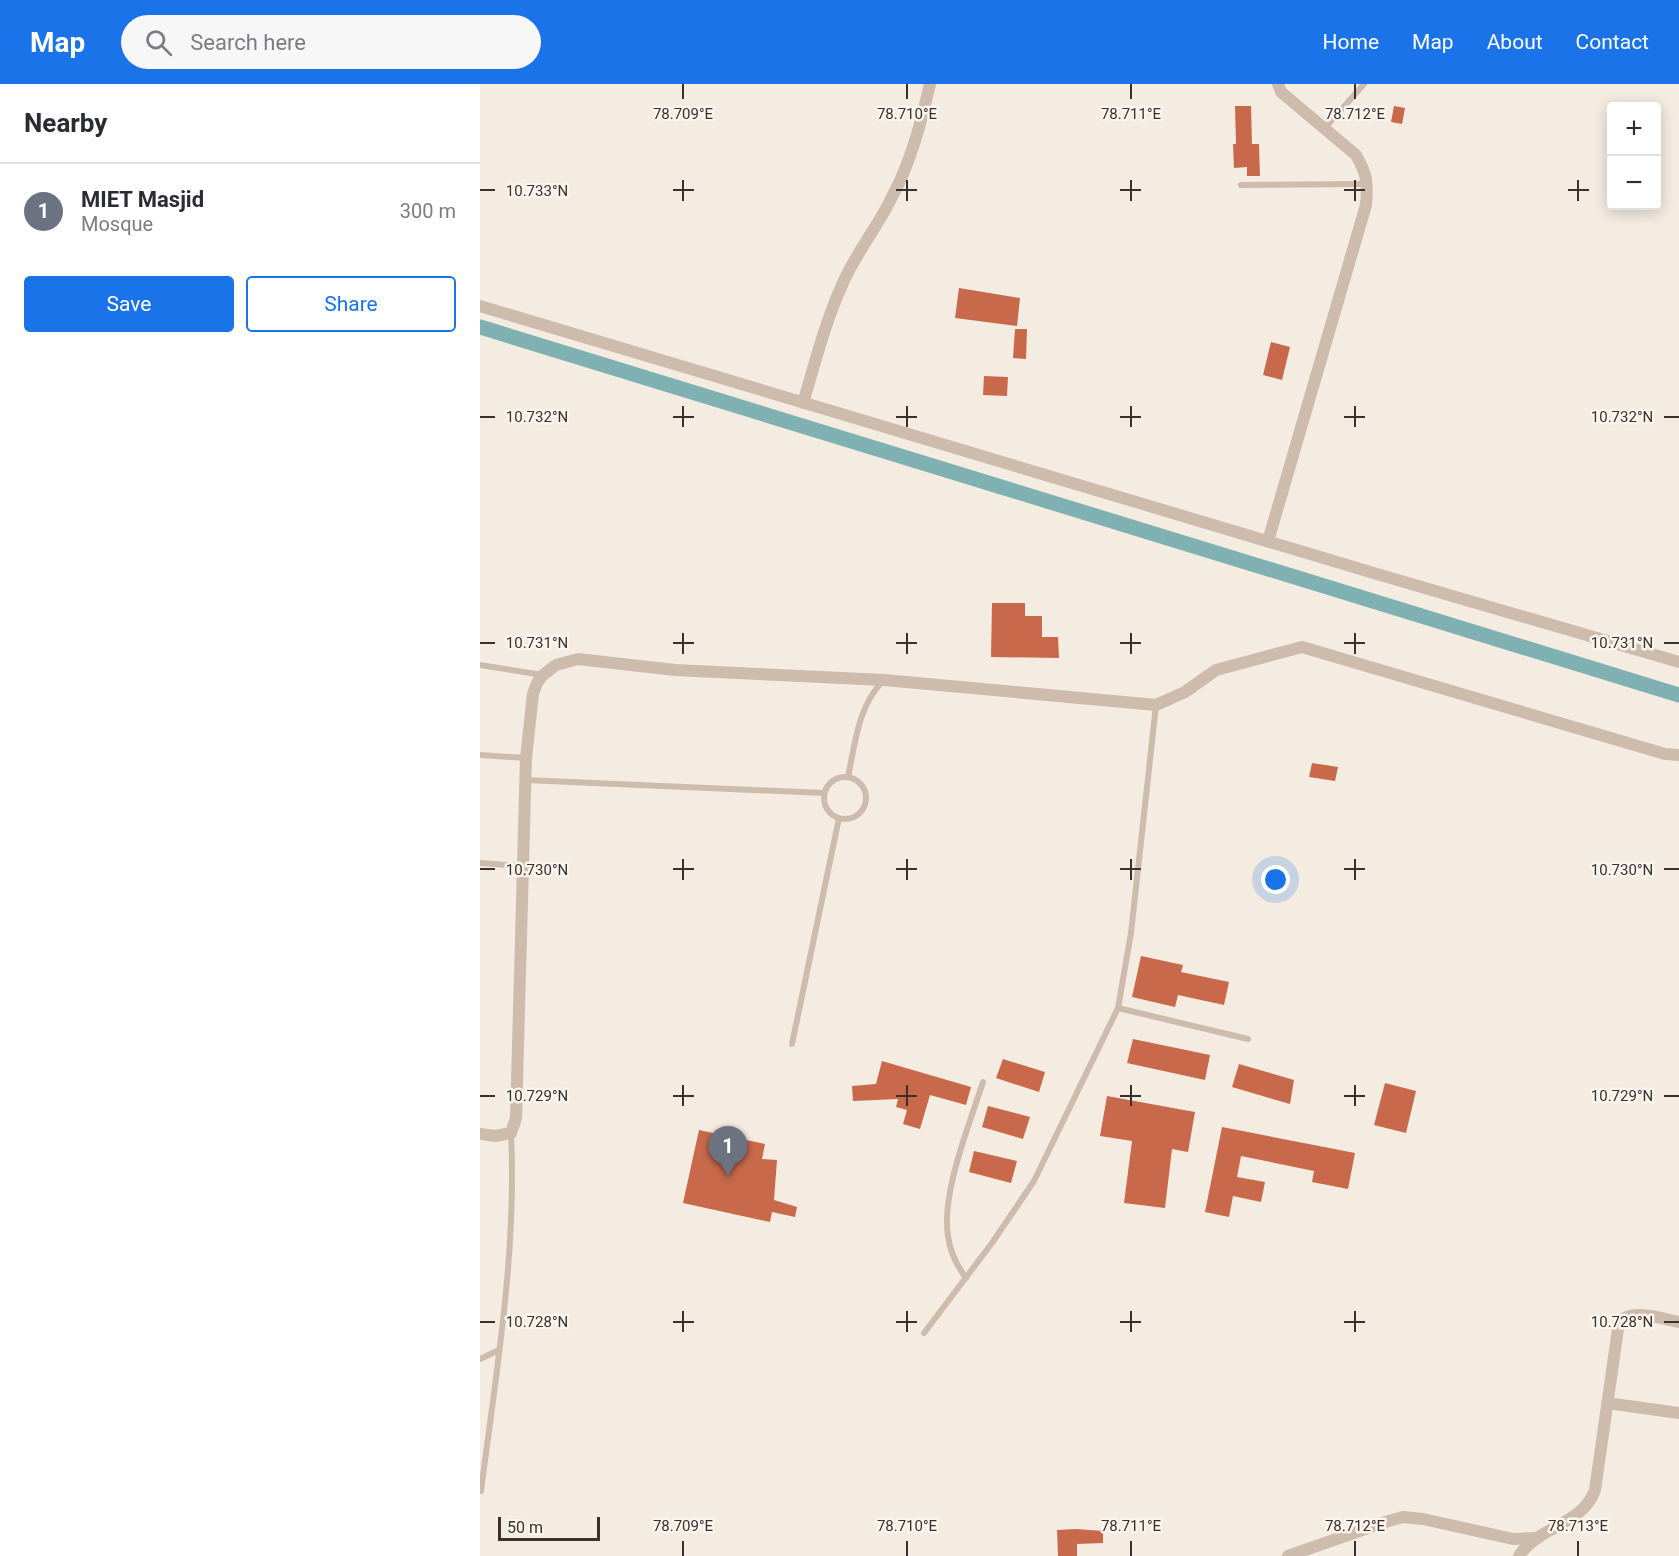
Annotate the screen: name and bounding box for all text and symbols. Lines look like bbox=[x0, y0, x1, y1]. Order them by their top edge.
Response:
search box bbox=[121, 15, 541, 69]
text: Map bbox=[30, 26, 85, 59]
icon: search bbox=[142, 26, 175, 59]
text: Search here bbox=[190, 30, 306, 55]
text: Home bbox=[1323, 30, 1379, 54]
text: Map bbox=[1412, 30, 1454, 54]
text: About bbox=[1487, 30, 1543, 54]
text: Contact bbox=[1576, 30, 1649, 54]
map controls bbox=[1607, 102, 1661, 210]
button: + bbox=[1607, 102, 1661, 156]
text: 78.709°E bbox=[653, 105, 714, 123]
text: 78.710°E bbox=[877, 105, 938, 123]
text: 78.711°E bbox=[1101, 105, 1162, 123]
text: 78.712°E bbox=[1325, 105, 1386, 123]
text: Nearby bbox=[24, 108, 107, 138]
button: − bbox=[1607, 156, 1661, 210]
text: 10.733°N bbox=[506, 182, 568, 200]
text: MIET Masjid bbox=[81, 187, 204, 212]
text: 1 bbox=[38, 199, 49, 223]
text: 300 m bbox=[400, 199, 456, 223]
text: Mosque bbox=[81, 212, 153, 236]
button: Save bbox=[24, 276, 234, 332]
button: Share bbox=[246, 276, 456, 332]
text: 10.732°N bbox=[506, 408, 568, 426]
text: 10.732°N bbox=[1591, 408, 1653, 426]
text: 10.731°N bbox=[506, 634, 568, 652]
text: 10.731°N bbox=[1591, 634, 1653, 652]
text: 10.730°N bbox=[506, 861, 568, 879]
text: 10.730°N bbox=[1591, 861, 1653, 879]
your location bbox=[1261, 865, 1290, 894]
text: 10.729°N bbox=[506, 1087, 568, 1105]
text: 10.729°N bbox=[1591, 1087, 1653, 1105]
pin: 1 bbox=[708, 1126, 748, 1176]
text: 10.728°N bbox=[506, 1313, 568, 1331]
text: 10.728°N bbox=[1591, 1313, 1653, 1331]
scale bar bbox=[498, 1514, 600, 1542]
text: 78.709°E bbox=[653, 1517, 714, 1535]
text: 78.710°E bbox=[877, 1517, 938, 1535]
text: 78.711°E bbox=[1101, 1517, 1162, 1535]
text: 78.712°E bbox=[1325, 1517, 1386, 1535]
text: 78.713°E bbox=[1548, 1517, 1609, 1535]
text: 50 m bbox=[507, 1518, 543, 1537]

